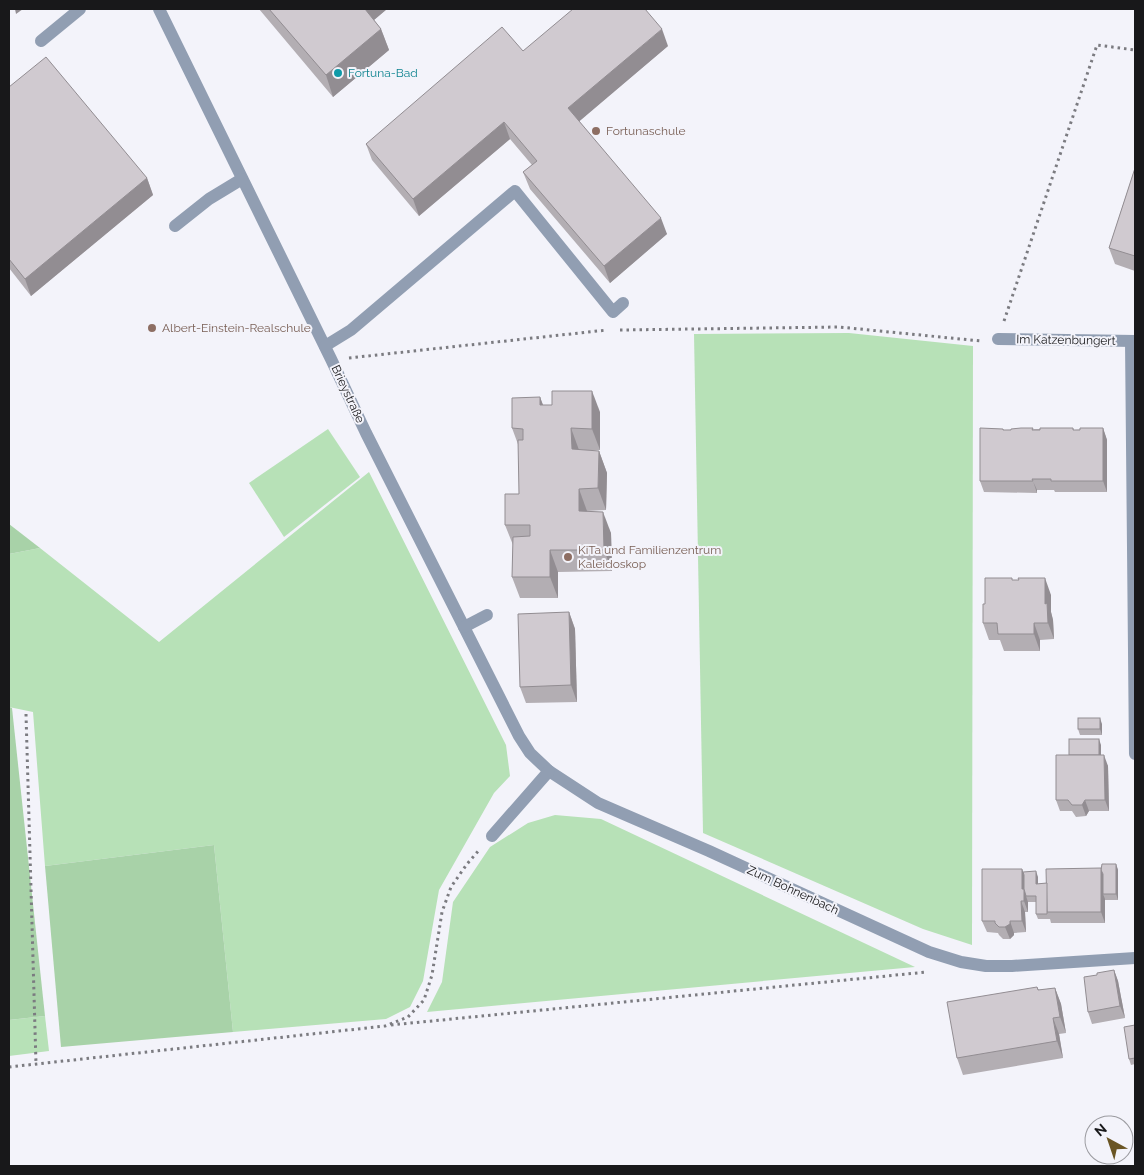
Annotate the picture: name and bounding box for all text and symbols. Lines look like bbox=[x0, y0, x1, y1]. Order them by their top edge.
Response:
place label: Fortuna-Bad bbox=[348, 66, 418, 80]
marker: Fortuna-Bad bbox=[332, 67, 344, 79]
place label: Fortunaschule bbox=[606, 124, 686, 138]
marker: Fortunaschule bbox=[590, 125, 602, 137]
place label: Albert-Einstein-Realschule bbox=[162, 321, 311, 335]
marker: Albert-Einstein-Realschule bbox=[146, 322, 158, 334]
street label: Im Katzenbungert bbox=[1016, 332, 1116, 348]
street label: Brieystraße bbox=[329, 363, 367, 425]
place label: KiTa und Familienzentrum Kaleidoskop bbox=[578, 543, 721, 571]
marker: KiTa und Familienzentrum Kaleidoskop bbox=[562, 551, 574, 563]
street label: Zum Bohnenbach bbox=[745, 863, 841, 917]
north arrow bbox=[1084, 1115, 1134, 1165]
text: N bbox=[1091, 1120, 1110, 1140]

